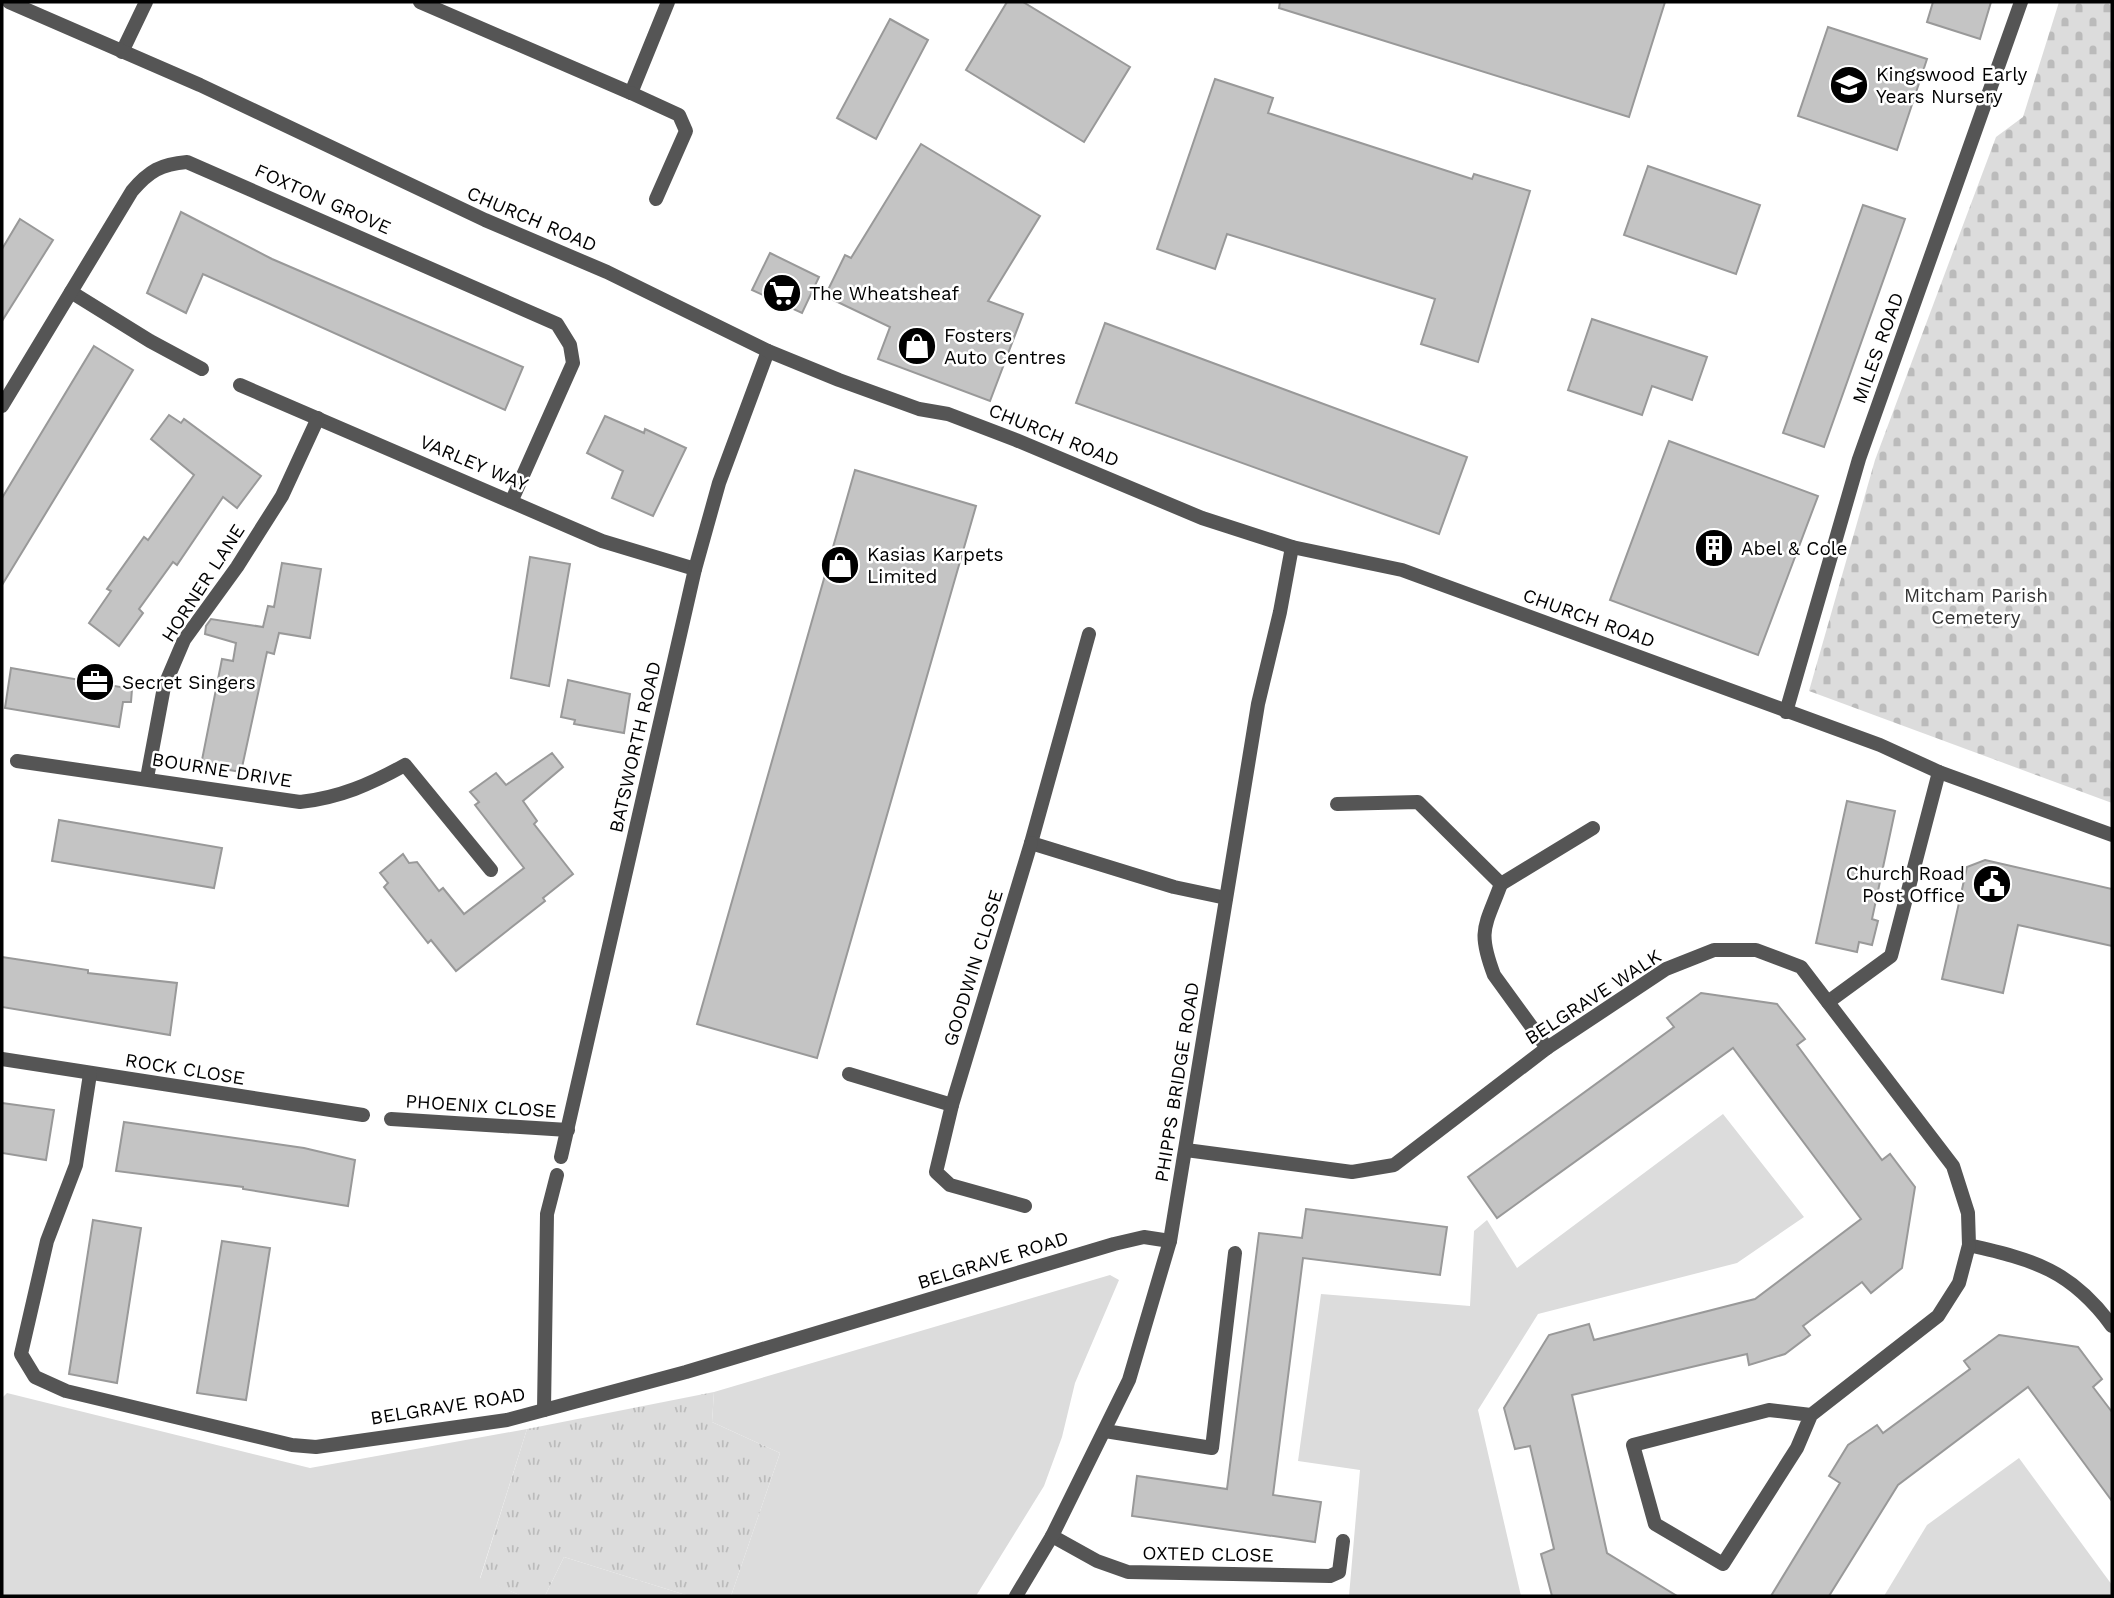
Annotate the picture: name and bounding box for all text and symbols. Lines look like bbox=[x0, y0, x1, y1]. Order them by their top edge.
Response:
place label: Kingswood Early Years Nursery bbox=[1876, 63, 2028, 108]
school or university icon: Kingswood Early Years Nursery bbox=[1828, 64, 1870, 106]
street label: FOXTON GROVE bbox=[251, 159, 395, 239]
street label: CHURCH ROAD bbox=[464, 181, 600, 257]
supermarket icon: The Wheatsheaf bbox=[761, 272, 803, 314]
place label: The Wheatsheaf bbox=[809, 282, 960, 305]
street label: MILES ROAD bbox=[1847, 289, 1909, 407]
place label: Fosters Auto Centres bbox=[944, 324, 1066, 369]
shop icon: Fosters Auto Centres bbox=[896, 325, 938, 367]
street label: CHURCH ROAD bbox=[985, 398, 1123, 472]
street label: VARLEY WAY bbox=[416, 430, 532, 496]
street label: HORNER LANE bbox=[156, 520, 250, 646]
building icon: Abel & Cole bbox=[1693, 527, 1735, 569]
place label: Abel & Cole bbox=[1741, 537, 1848, 560]
place label: Kasias Karpets Limited bbox=[867, 543, 1004, 588]
shop icon: Kasias Karpets Limited bbox=[819, 544, 861, 586]
street label: CHURCH ROAD bbox=[1520, 583, 1658, 653]
park label: Mitcham Parish Cemetery bbox=[1904, 584, 2048, 629]
street label: BATSWORTH ROAD bbox=[604, 659, 666, 835]
office icon: Secret Singers bbox=[74, 661, 116, 703]
place label: Secret Singers bbox=[122, 671, 256, 694]
street label: BOURNE DRIVE bbox=[150, 748, 294, 792]
place label: Church Road Post Office bbox=[1846, 862, 1965, 907]
public building icon: Church Road Post Office bbox=[1971, 863, 2013, 905]
street label: GOODWIN CLOSE bbox=[938, 887, 1008, 1049]
street label: BELGRAVE WALK bbox=[1521, 944, 1665, 1050]
street label: PHIPPS BRIDGE ROAD bbox=[1150, 980, 1204, 1184]
street label: ROCK CLOSE bbox=[123, 1048, 247, 1090]
street label: PHOENIX CLOSE bbox=[405, 1089, 557, 1123]
street label: BELGRAVE ROAD bbox=[915, 1226, 1071, 1294]
street label: BELGRAVE ROAD bbox=[369, 1382, 527, 1430]
street label: OXTED CLOSE bbox=[1142, 1541, 1274, 1567]

